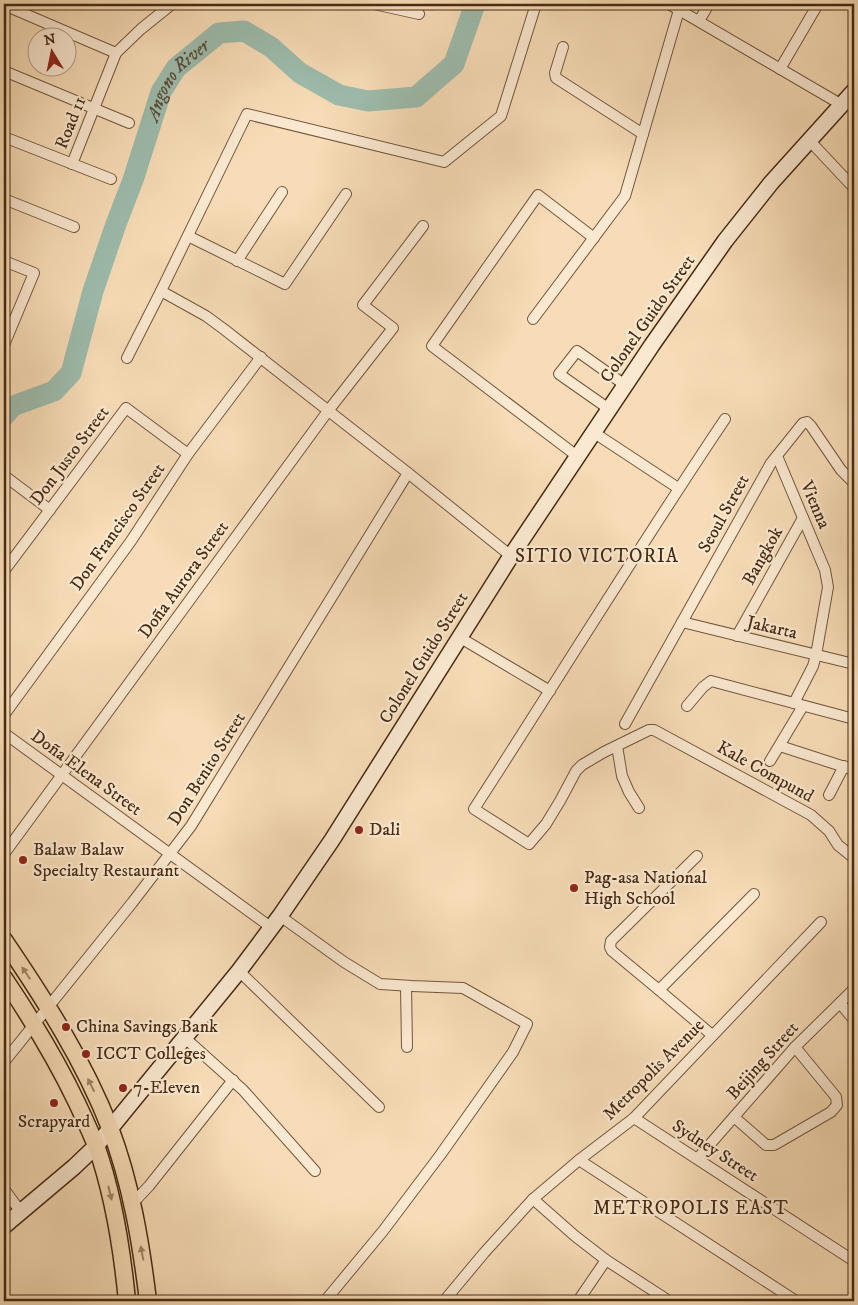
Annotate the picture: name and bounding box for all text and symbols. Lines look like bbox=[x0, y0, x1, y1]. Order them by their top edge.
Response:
north arrow bbox=[28, 28, 78, 78]
text: N bbox=[43, 30, 58, 50]
water label: Angono River bbox=[140, 33, 216, 126]
street label: Road 11 bbox=[51, 94, 91, 152]
street label: Colonel Guido Street bbox=[596, 251, 700, 387]
street label: Don Justo Street bbox=[26, 402, 114, 510]
street label: Don Francisco Street bbox=[66, 459, 170, 595]
street label: Seoul Street bbox=[693, 471, 755, 557]
street label: Vienna bbox=[795, 477, 835, 533]
street label: Doña Aurora Street bbox=[134, 517, 234, 643]
street label: Bangkok bbox=[738, 523, 788, 589]
district label: SITIO VICTORIA bbox=[515, 545, 679, 568]
street label: Colonel Guido Street bbox=[375, 588, 473, 728]
street label: Jakarta bbox=[743, 611, 800, 645]
street label: Don Benito Street bbox=[163, 708, 251, 830]
street label: Doña Elena Street bbox=[26, 725, 146, 821]
street label: Kale Compund bbox=[713, 736, 817, 808]
place label: Dali bbox=[369, 819, 400, 841]
marker: Dali bbox=[353, 824, 365, 836]
place label: Balaw Balaw Specialty Restaurant bbox=[33, 839, 180, 882]
marker: Balaw Balaw Specialty Restaurant bbox=[17, 854, 29, 866]
place label: Pag-asa National High School bbox=[584, 867, 708, 910]
marker: Pag-asa National High School bbox=[568, 882, 580, 894]
one-way arrow bbox=[21, 966, 31, 980]
street label: Metropolis Avenue bbox=[599, 1015, 709, 1125]
place label: China Savings Bank bbox=[76, 1016, 218, 1038]
street label: Beijing Street bbox=[722, 1017, 804, 1104]
marker: China Savings Bank bbox=[60, 1021, 72, 1033]
place label: ICCT Colleges bbox=[96, 1043, 206, 1065]
marker: ICCT Colleges bbox=[80, 1048, 92, 1060]
place label: 7-Eleven bbox=[133, 1077, 201, 1099]
one-way arrow bbox=[87, 1078, 95, 1092]
marker: 7-Eleven bbox=[117, 1082, 129, 1094]
marker: Scrapyard bbox=[48, 1097, 60, 1109]
place label: Scrapyard bbox=[18, 1111, 90, 1133]
street label: Sydney Street bbox=[668, 1115, 762, 1187]
one-way arrow bbox=[106, 1185, 114, 1200]
district label: METROPOLIS EAST bbox=[593, 1197, 789, 1220]
one-way arrow bbox=[137, 1245, 145, 1261]

